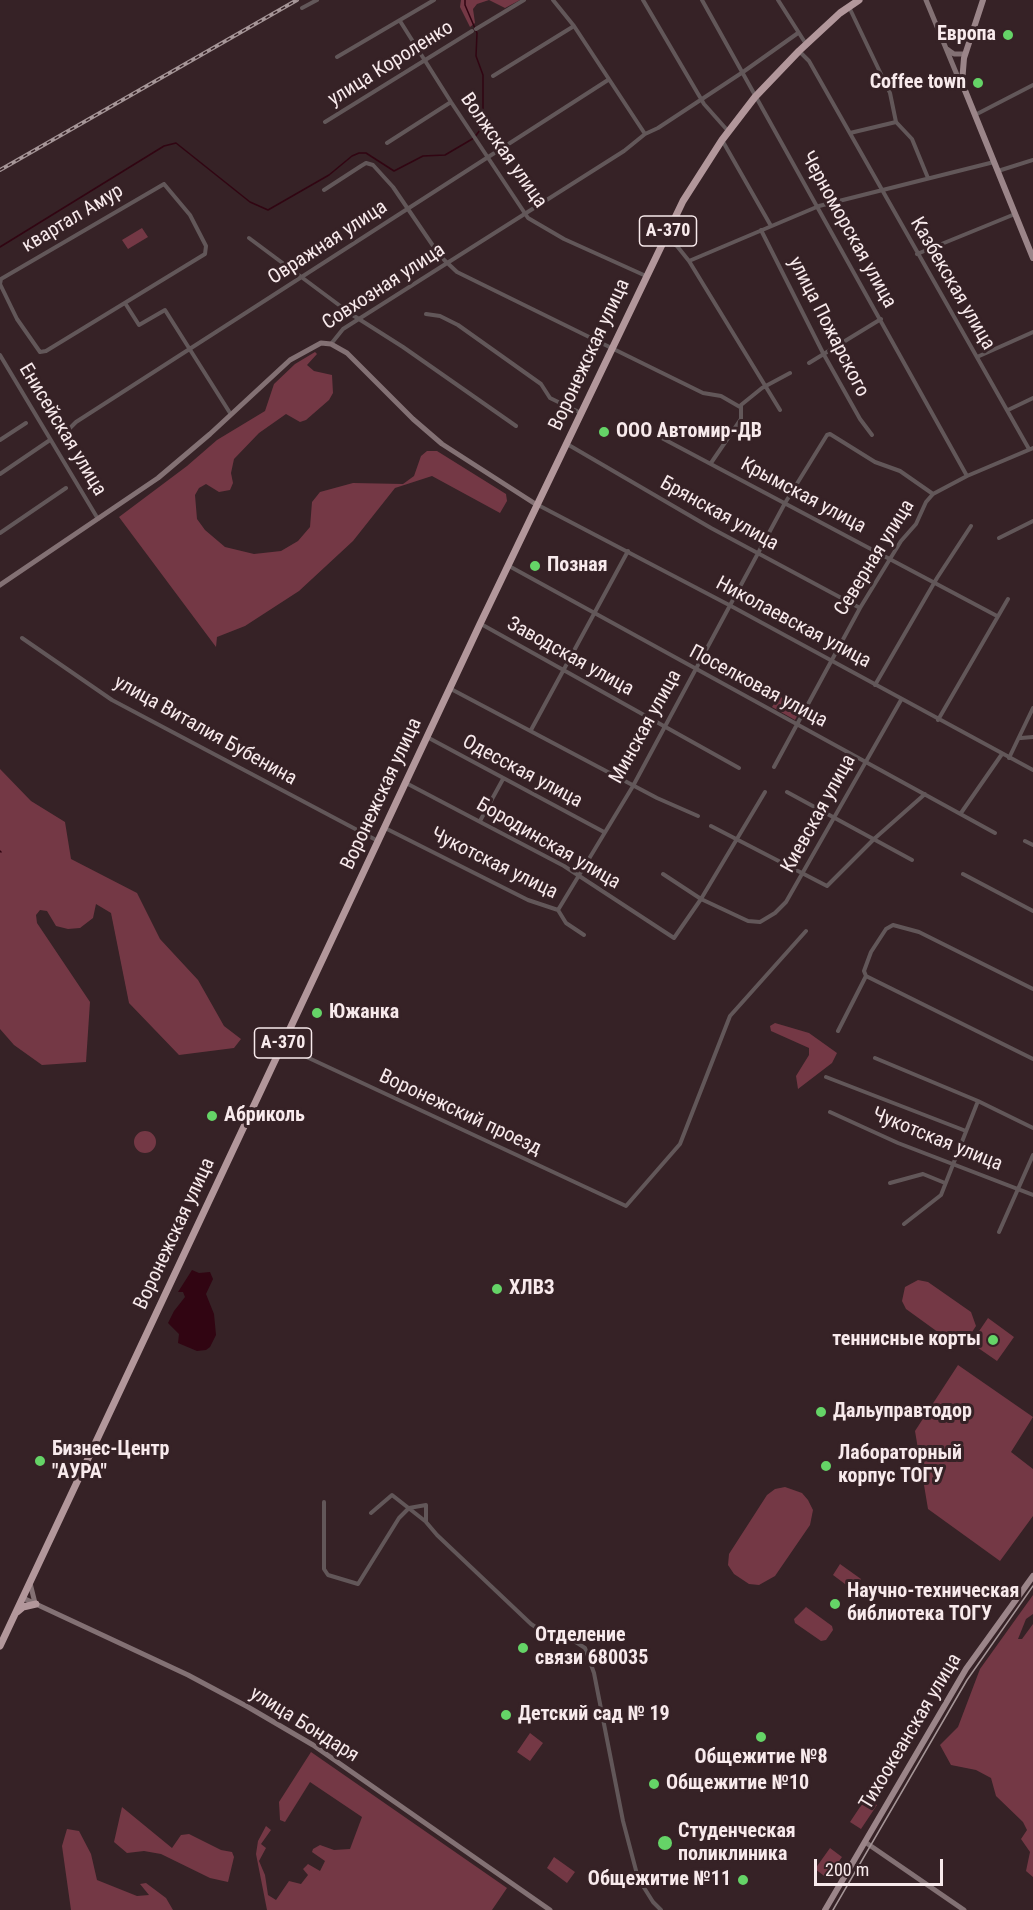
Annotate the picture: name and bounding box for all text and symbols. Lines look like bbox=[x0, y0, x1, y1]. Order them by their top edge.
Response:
street label: улица Короленко bbox=[324, 16, 458, 112]
place label: Европа bbox=[937, 23, 996, 47]
marker: Европа bbox=[1001, 28, 1015, 42]
place label: Coffee town bbox=[870, 71, 966, 95]
marker: Coffee town bbox=[971, 76, 985, 90]
street label: Волжская улица bbox=[454, 89, 552, 213]
street label: Черноморская улица bbox=[795, 148, 901, 312]
street label: квартал Амур bbox=[18, 179, 128, 259]
street label: Овражная улица bbox=[264, 196, 392, 290]
street label: Казбекская улица bbox=[904, 213, 1000, 355]
road number: А-370 bbox=[640, 216, 696, 246]
street label: Совхозная улица bbox=[318, 238, 450, 336]
street label: улица Пожарского bbox=[782, 253, 874, 401]
street label: Воронежская улица bbox=[544, 275, 636, 435]
street label: Енисейская улица bbox=[13, 359, 111, 501]
place label: ООО Автомир-ДВ bbox=[616, 420, 762, 444]
marker: ООО Автомир-ДВ bbox=[597, 425, 611, 439]
street label: Крымская улица bbox=[736, 453, 870, 539]
street label: Брянская улица bbox=[656, 472, 782, 556]
street label: Северная улица bbox=[830, 495, 920, 621]
place label: Позная bbox=[547, 554, 608, 578]
marker: Позная bbox=[528, 559, 542, 573]
street label: Николаевская улица bbox=[711, 572, 875, 674]
street label: Заводская улица bbox=[502, 612, 638, 702]
street label: Поселковая улица bbox=[685, 640, 831, 734]
street label: Минская улица bbox=[605, 666, 687, 788]
street label: улица Виталия Бубенина bbox=[109, 671, 301, 791]
street label: Воронежская улица bbox=[336, 714, 428, 874]
street label: Одесская улица bbox=[458, 730, 586, 814]
street label: Киевская улица bbox=[777, 751, 861, 877]
street label: Бородинская улица bbox=[472, 793, 624, 895]
street label: Чукотская улица bbox=[427, 823, 561, 905]
place label: Южанка bbox=[329, 1001, 399, 1025]
marker: Южанка bbox=[310, 1006, 324, 1020]
road number: А-370 bbox=[254, 1028, 312, 1058]
street label: Воронежский проезд bbox=[375, 1065, 545, 1161]
street label: Чукотская улица bbox=[868, 1103, 1006, 1177]
place label: Абриколь bbox=[224, 1104, 305, 1128]
marker: Абриколь bbox=[205, 1109, 219, 1123]
street label: Воронежская улица bbox=[129, 1154, 221, 1314]
place label: ХЛВЗ bbox=[509, 1277, 555, 1301]
marker: ХЛВЗ bbox=[490, 1282, 504, 1296]
place label: теннисные корты bbox=[832, 1328, 981, 1352]
marker: теннисные корты bbox=[986, 1333, 1000, 1347]
place label: Дальуправтодор bbox=[833, 1400, 972, 1424]
marker: Дальуправтодор bbox=[814, 1405, 828, 1419]
place label: Бизнес-Центр "АУРА" bbox=[52, 1438, 169, 1485]
place label: Лабораторный корпус ТОГУ bbox=[838, 1442, 962, 1489]
marker: Бизнес-Центр "АУРА" bbox=[33, 1454, 47, 1468]
marker: Лабораторный корпус ТОГУ bbox=[819, 1459, 833, 1473]
place label: Научно-техническая библиотека ТОГУ bbox=[847, 1580, 1019, 1627]
marker: Научно-техническая библиотека ТОГУ bbox=[828, 1597, 842, 1611]
place label: Отделение связи 680035 bbox=[535, 1624, 648, 1671]
marker: Отделение связи 680035 bbox=[516, 1641, 530, 1655]
street label: Тихоокеанская улица bbox=[855, 1650, 967, 1814]
street label: улица Бондаря bbox=[245, 1682, 363, 1768]
place label: Детский сад № 19 bbox=[518, 1703, 670, 1727]
marker: Детский сад № 19 bbox=[499, 1708, 513, 1722]
marker: Общежитие №8 bbox=[754, 1730, 768, 1744]
place label: Общежитие №8 bbox=[694, 1746, 828, 1770]
place label: Общежитие №10 bbox=[666, 1772, 809, 1796]
marker: Общежитие №10 bbox=[647, 1777, 661, 1791]
place label: Студенческая поликлиника bbox=[678, 1820, 796, 1867]
marker: Студенческая поликлиника bbox=[656, 1834, 674, 1852]
scale bar bbox=[817, 1847, 946, 1885]
text: 200 m bbox=[825, 1859, 869, 1880]
place label: Общежитие №11 bbox=[588, 1868, 731, 1892]
marker: Общежитие №11 bbox=[736, 1873, 750, 1887]

